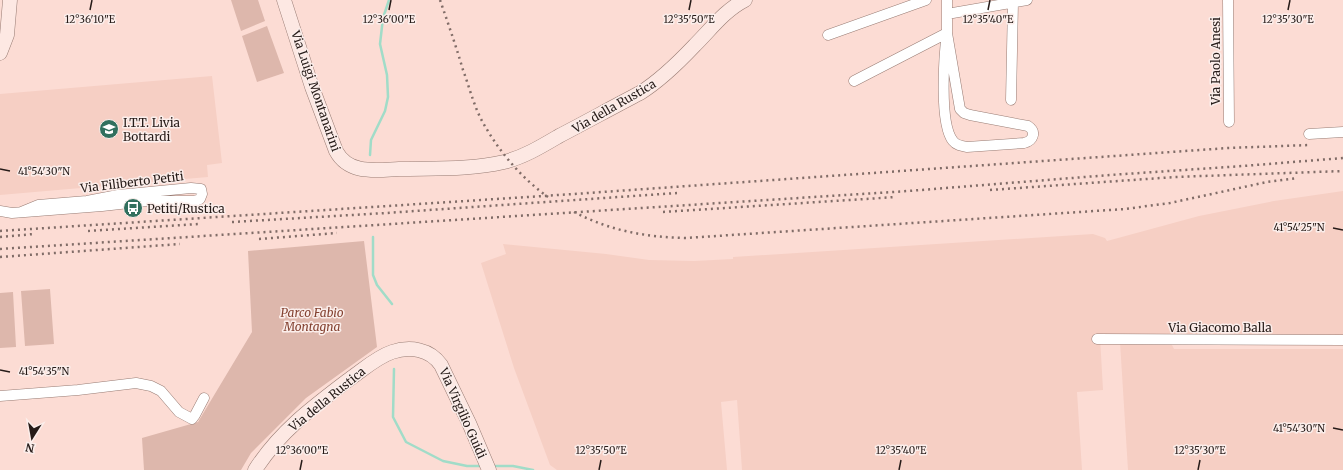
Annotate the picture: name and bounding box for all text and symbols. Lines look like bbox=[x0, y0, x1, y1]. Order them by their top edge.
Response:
text: 12°36'10"E bbox=[65, 13, 116, 26]
text: 12°36'00"E bbox=[363, 13, 416, 26]
text: 12°35'50"E bbox=[663, 13, 715, 26]
text: 12°35'40"E bbox=[963, 13, 1014, 26]
text: 12°35'30"E bbox=[1262, 13, 1314, 26]
street label: Via Paolo Anesi bbox=[1208, 17, 1223, 106]
street label: Via Luigi Montanarini bbox=[288, 28, 344, 154]
street label: Via della Rustica bbox=[569, 76, 659, 136]
place label: I.T.T. Livia Bottardi bbox=[123, 115, 181, 144]
school or university icon: I.T.T. Livia Bottardi bbox=[98, 118, 120, 140]
text: 41°54'30"N bbox=[18, 165, 70, 178]
street label: Via Filiberto Petiti bbox=[78, 168, 185, 196]
bus stop icon: Petiti/Rustica bbox=[122, 197, 144, 219]
place label: Petiti/Rustica bbox=[147, 201, 225, 216]
text: 41°54'25"N bbox=[1273, 221, 1325, 234]
park label: Parco Fabio Montagna bbox=[280, 305, 344, 334]
street label: Via Giacomo Balla bbox=[1167, 320, 1272, 335]
street label: Via della Rustica bbox=[285, 363, 369, 435]
street label: Via Virgilio Guidi bbox=[436, 364, 490, 461]
text: 41°54'35"N bbox=[19, 365, 70, 378]
north arrow bbox=[12, 418, 52, 458]
text: 41°54'30"N bbox=[1273, 422, 1325, 435]
text: N bbox=[24, 440, 36, 456]
text: 12°36'00"E bbox=[276, 444, 329, 457]
text: 12°35'50"E bbox=[575, 444, 627, 457]
text: 12°35'40"E bbox=[876, 444, 927, 457]
text: 12°35'30"E bbox=[1174, 444, 1226, 457]

